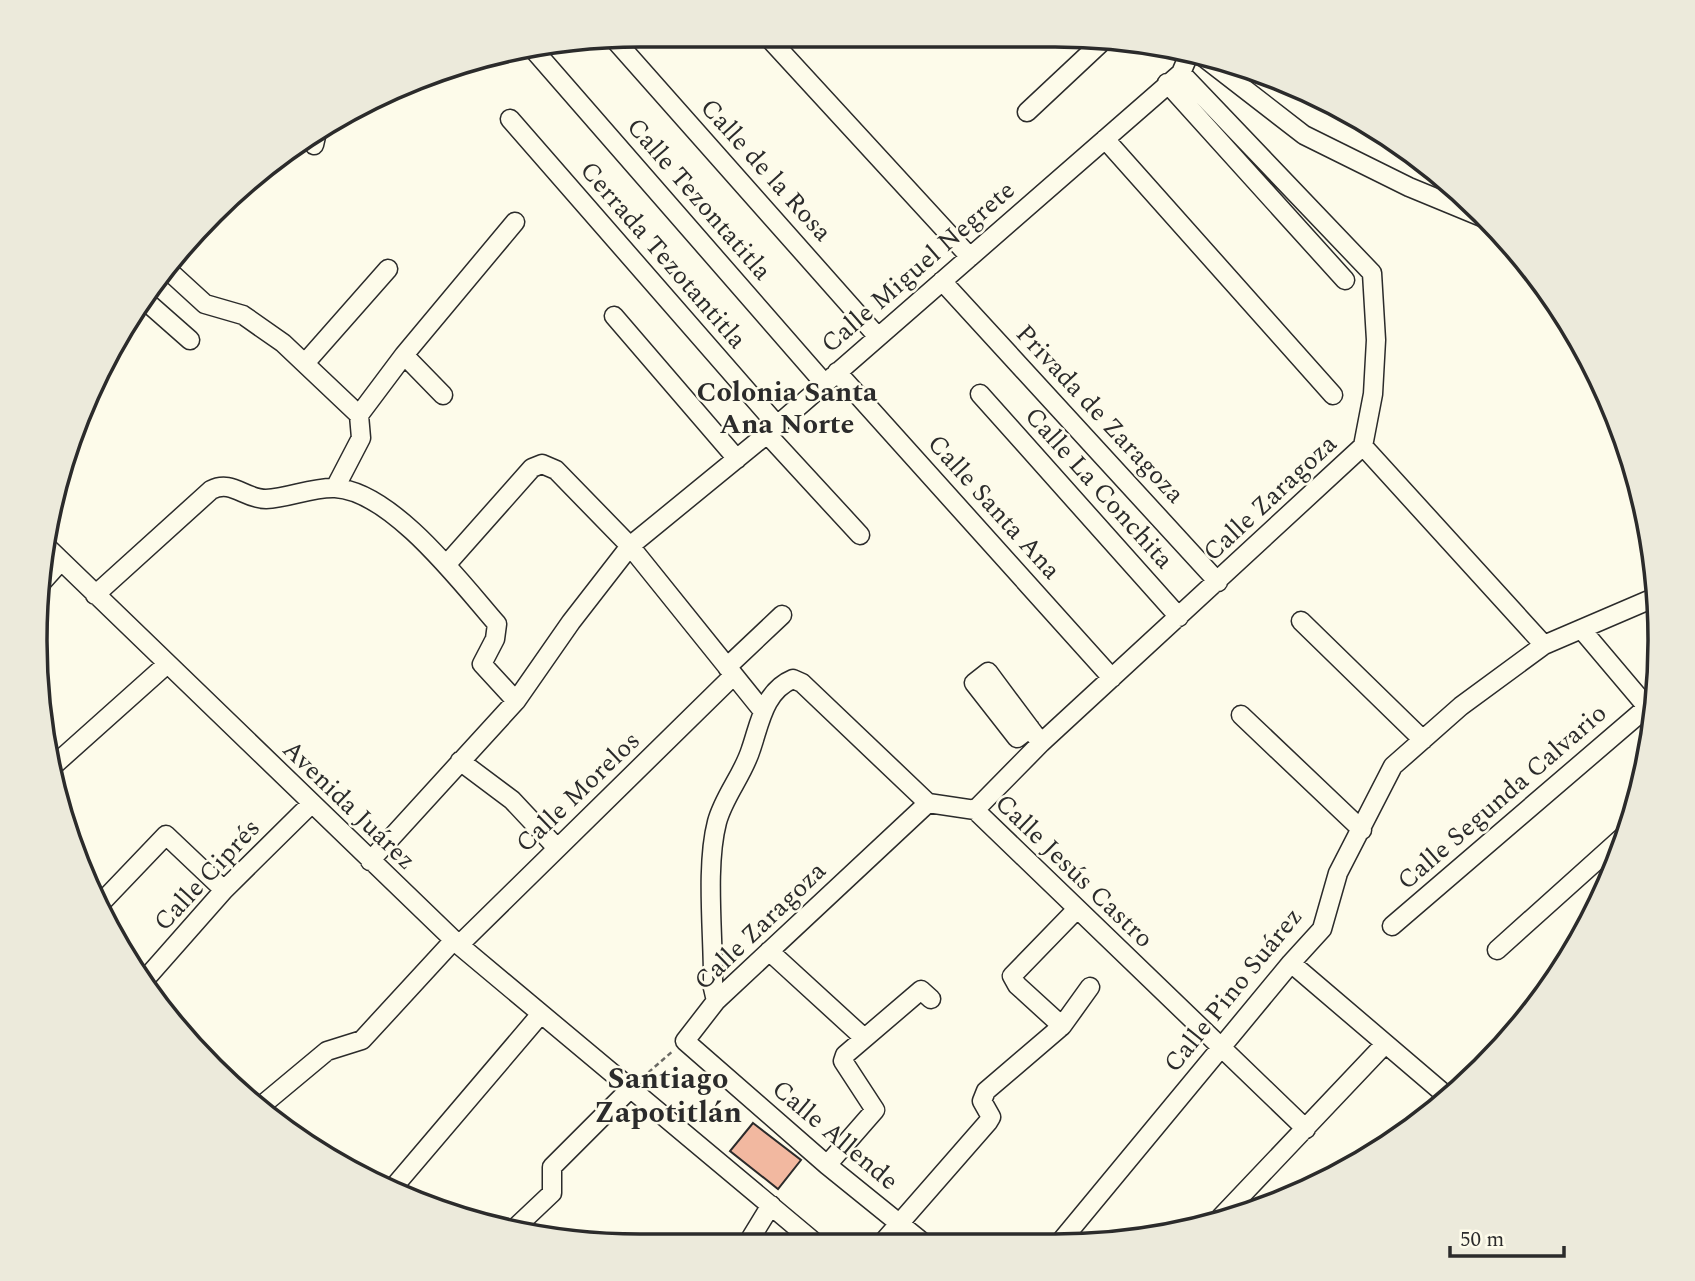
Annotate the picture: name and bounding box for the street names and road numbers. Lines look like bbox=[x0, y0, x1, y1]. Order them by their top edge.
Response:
street label: Calle de la Rosa bbox=[690, 89, 842, 251]
street label: Calle Tezontatitla bbox=[617, 109, 781, 290]
street label: Cerrada Tezotantitla bbox=[570, 152, 756, 358]
street label: Calle Miguel Negrete bbox=[812, 171, 1024, 363]
street label: Privada de Zaragoza bbox=[1006, 315, 1194, 513]
street label: Calle La Conchita bbox=[1015, 398, 1183, 579]
street label: Calle Santa Ana bbox=[918, 425, 1070, 589]
street label: Calle Zaragoza bbox=[1194, 425, 1347, 571]
street label: Calle Segunda Calvario bbox=[1388, 694, 1616, 900]
street label: Calle Morelos bbox=[506, 722, 650, 862]
street label: Avenida Juárez bbox=[273, 731, 425, 879]
street label: Calle Jesús Castro bbox=[985, 784, 1163, 958]
street label: Calle Ciprés bbox=[144, 810, 270, 940]
street label: Calle Zaragoza bbox=[684, 852, 836, 1000]
street label: Calle Pino Suárez bbox=[1154, 899, 1312, 1081]
street label: Calle Allende bbox=[763, 1070, 907, 1200]

